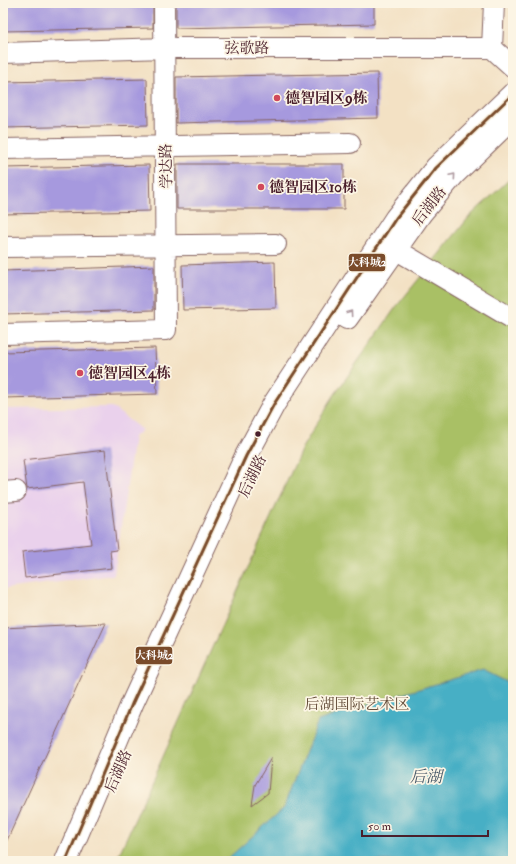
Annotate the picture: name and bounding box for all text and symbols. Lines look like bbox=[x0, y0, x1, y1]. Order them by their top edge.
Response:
street label: 弦歌路 bbox=[224, 39, 270, 58]
place label: 德智园区9栋 bbox=[285, 89, 368, 108]
marker: 德智园区9栋 bbox=[272, 93, 282, 103]
street label: 学达路 bbox=[157, 143, 176, 189]
one-way arrow bbox=[448, 173, 455, 180]
place label: 德智园区10栋 bbox=[269, 178, 357, 197]
marker: 德智园区10栋 bbox=[256, 182, 266, 192]
street label: 后湖路 bbox=[408, 183, 451, 230]
line badge: 大科城2 bbox=[348, 253, 386, 272]
text: 大科城2 bbox=[348, 256, 387, 269]
one-way arrow bbox=[345, 311, 352, 318]
place label: 徳智园区4栋 bbox=[88, 364, 171, 383]
marker: 徳智园区4栋 bbox=[75, 368, 85, 378]
unlabelled marker bbox=[253, 429, 263, 439]
street label: 后湖路 bbox=[234, 452, 271, 501]
line badge: 大科城2 bbox=[135, 646, 173, 665]
text: 大科城2 bbox=[135, 649, 174, 662]
park label: 后湖国际艺术区 bbox=[304, 695, 410, 714]
street label: 后湖路 bbox=[101, 747, 136, 796]
water label: 后湖 bbox=[410, 767, 445, 787]
scale bar bbox=[362, 812, 488, 838]
text: 50 m bbox=[368, 819, 392, 834]

